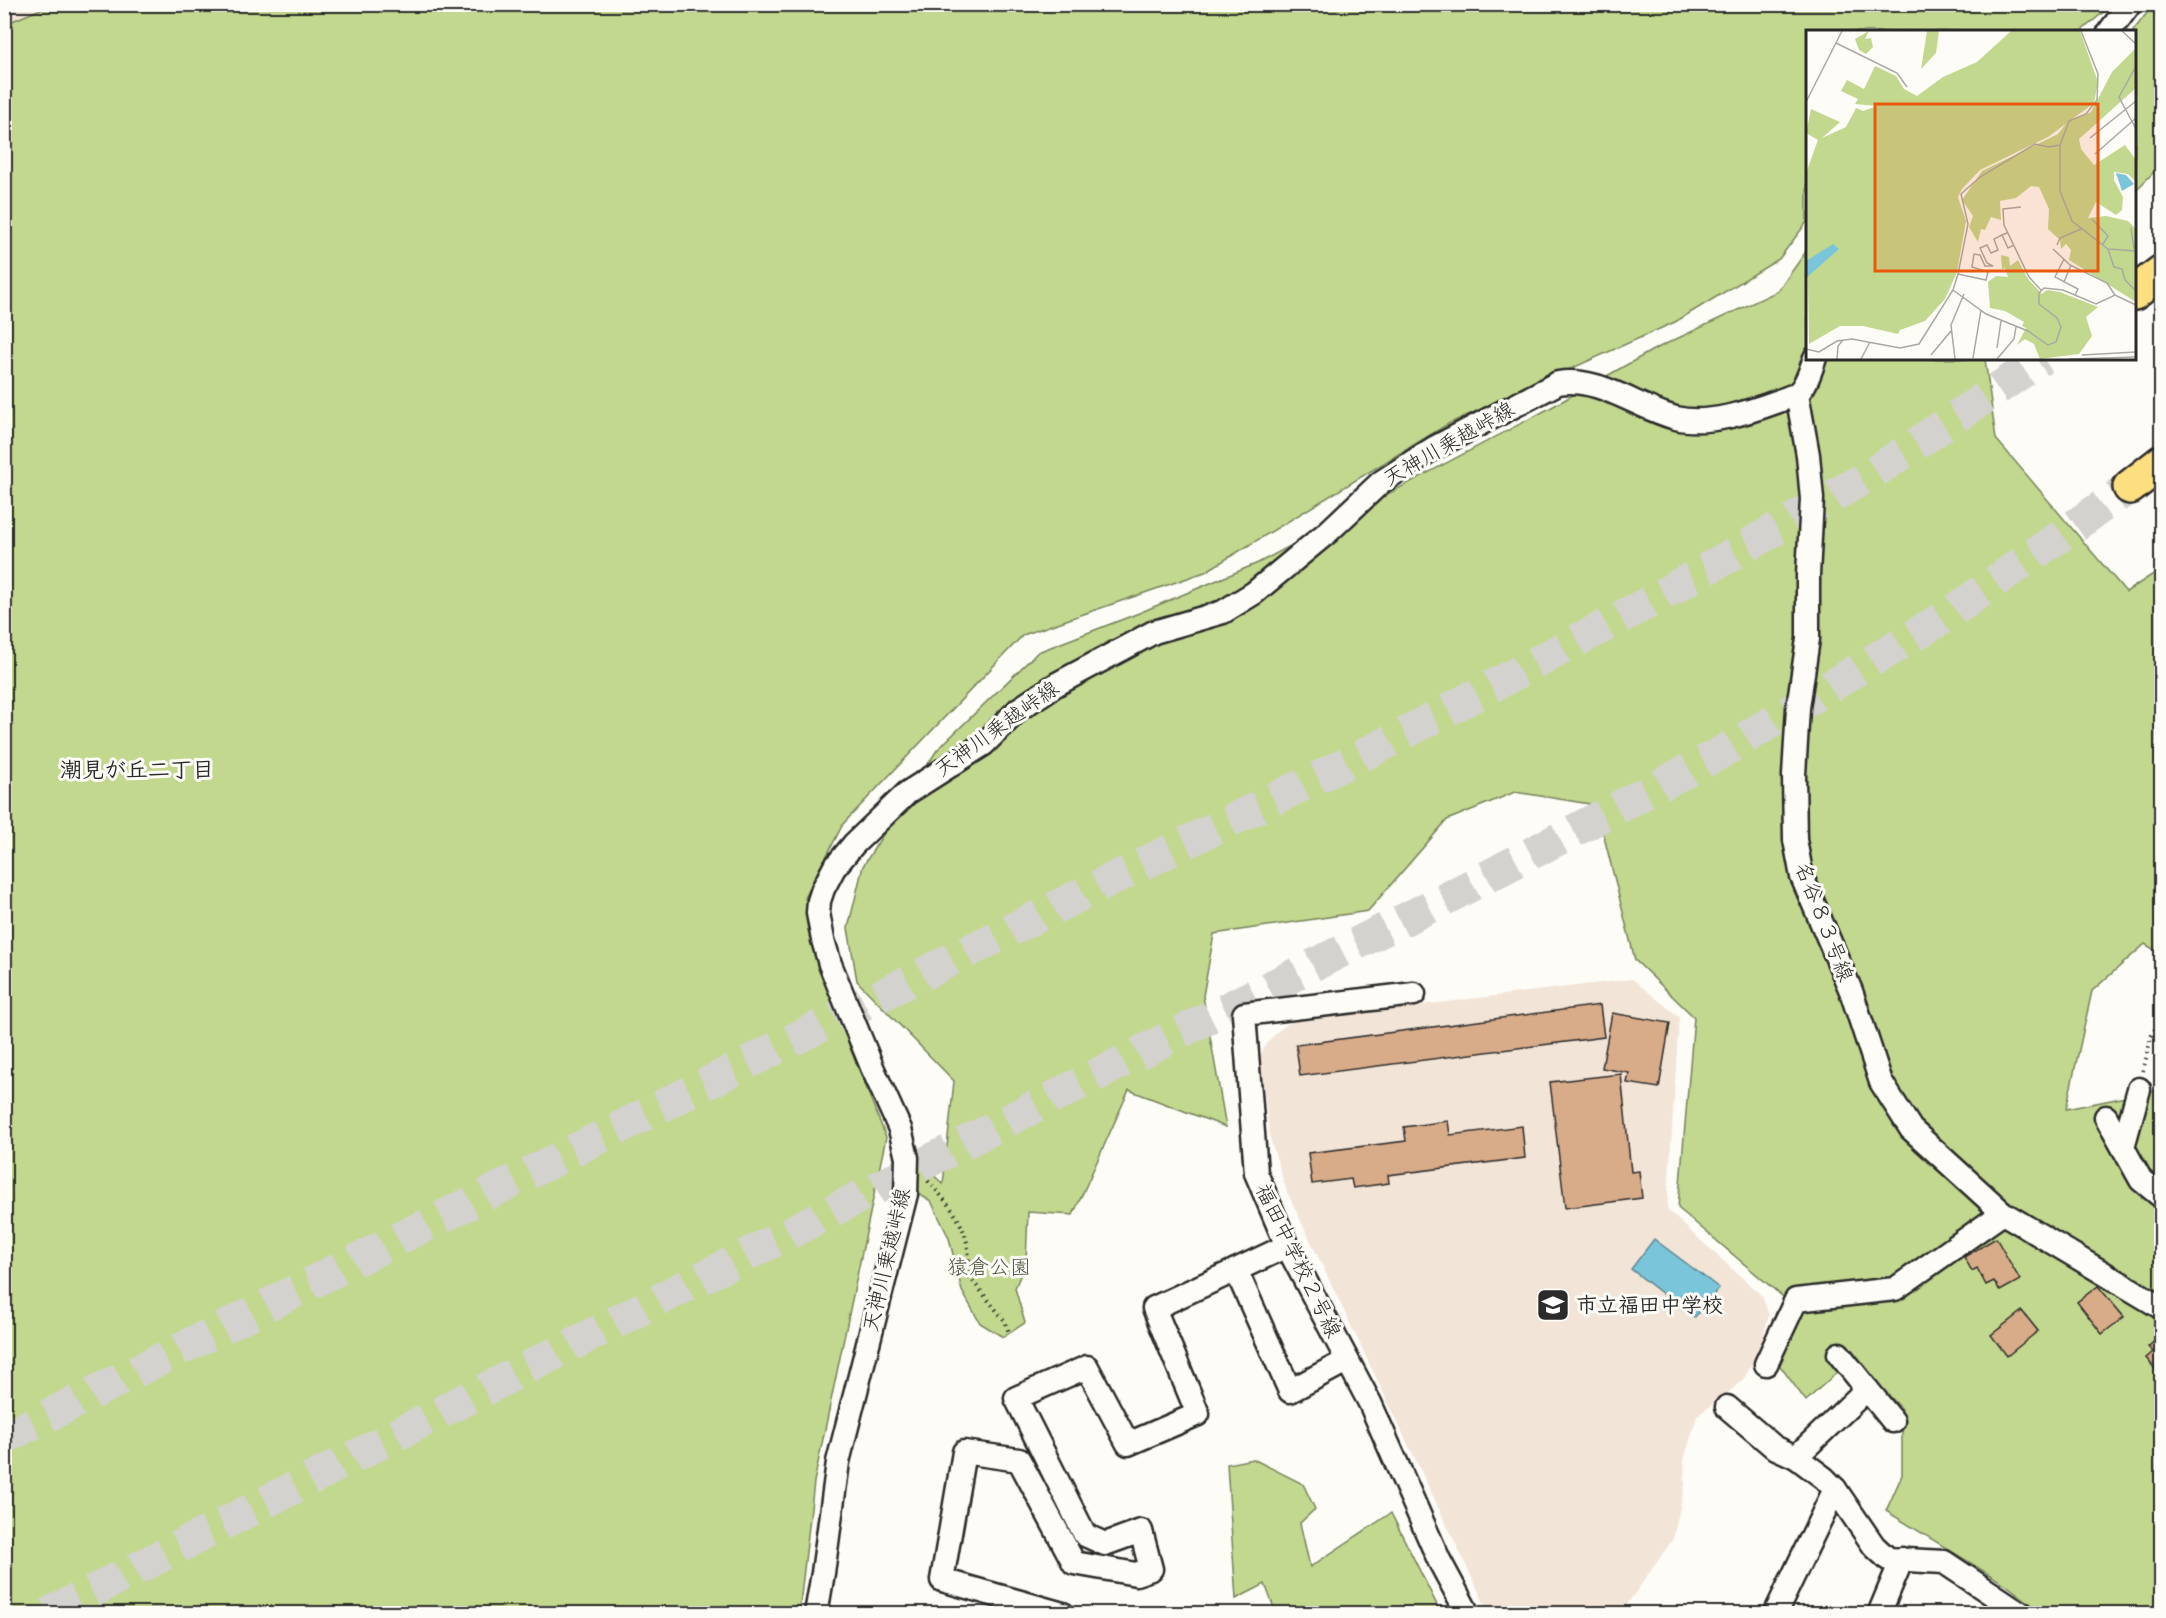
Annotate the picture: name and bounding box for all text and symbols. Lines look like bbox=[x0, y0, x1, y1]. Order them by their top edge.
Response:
inset map bbox=[1806, 30, 2136, 360]
street label: 天神川乗越峠線 bbox=[1378, 395, 1520, 493]
street label: 天神川乗越峠線 bbox=[929, 674, 1065, 784]
district label: 潮見が丘二丁目 bbox=[60, 755, 214, 786]
street label: 名谷８３号線 bbox=[1788, 858, 1860, 986]
street label: 福田中学校２号線 bbox=[1248, 1179, 1348, 1343]
street label: 天神川乗越峠線 bbox=[856, 1185, 918, 1335]
park label: 猿倉公園 bbox=[947, 1253, 1031, 1282]
school or university icon: 市立福田中学校 bbox=[1535, 1287, 1571, 1323]
place label: 市立福田中学校 bbox=[1576, 1291, 1723, 1320]

